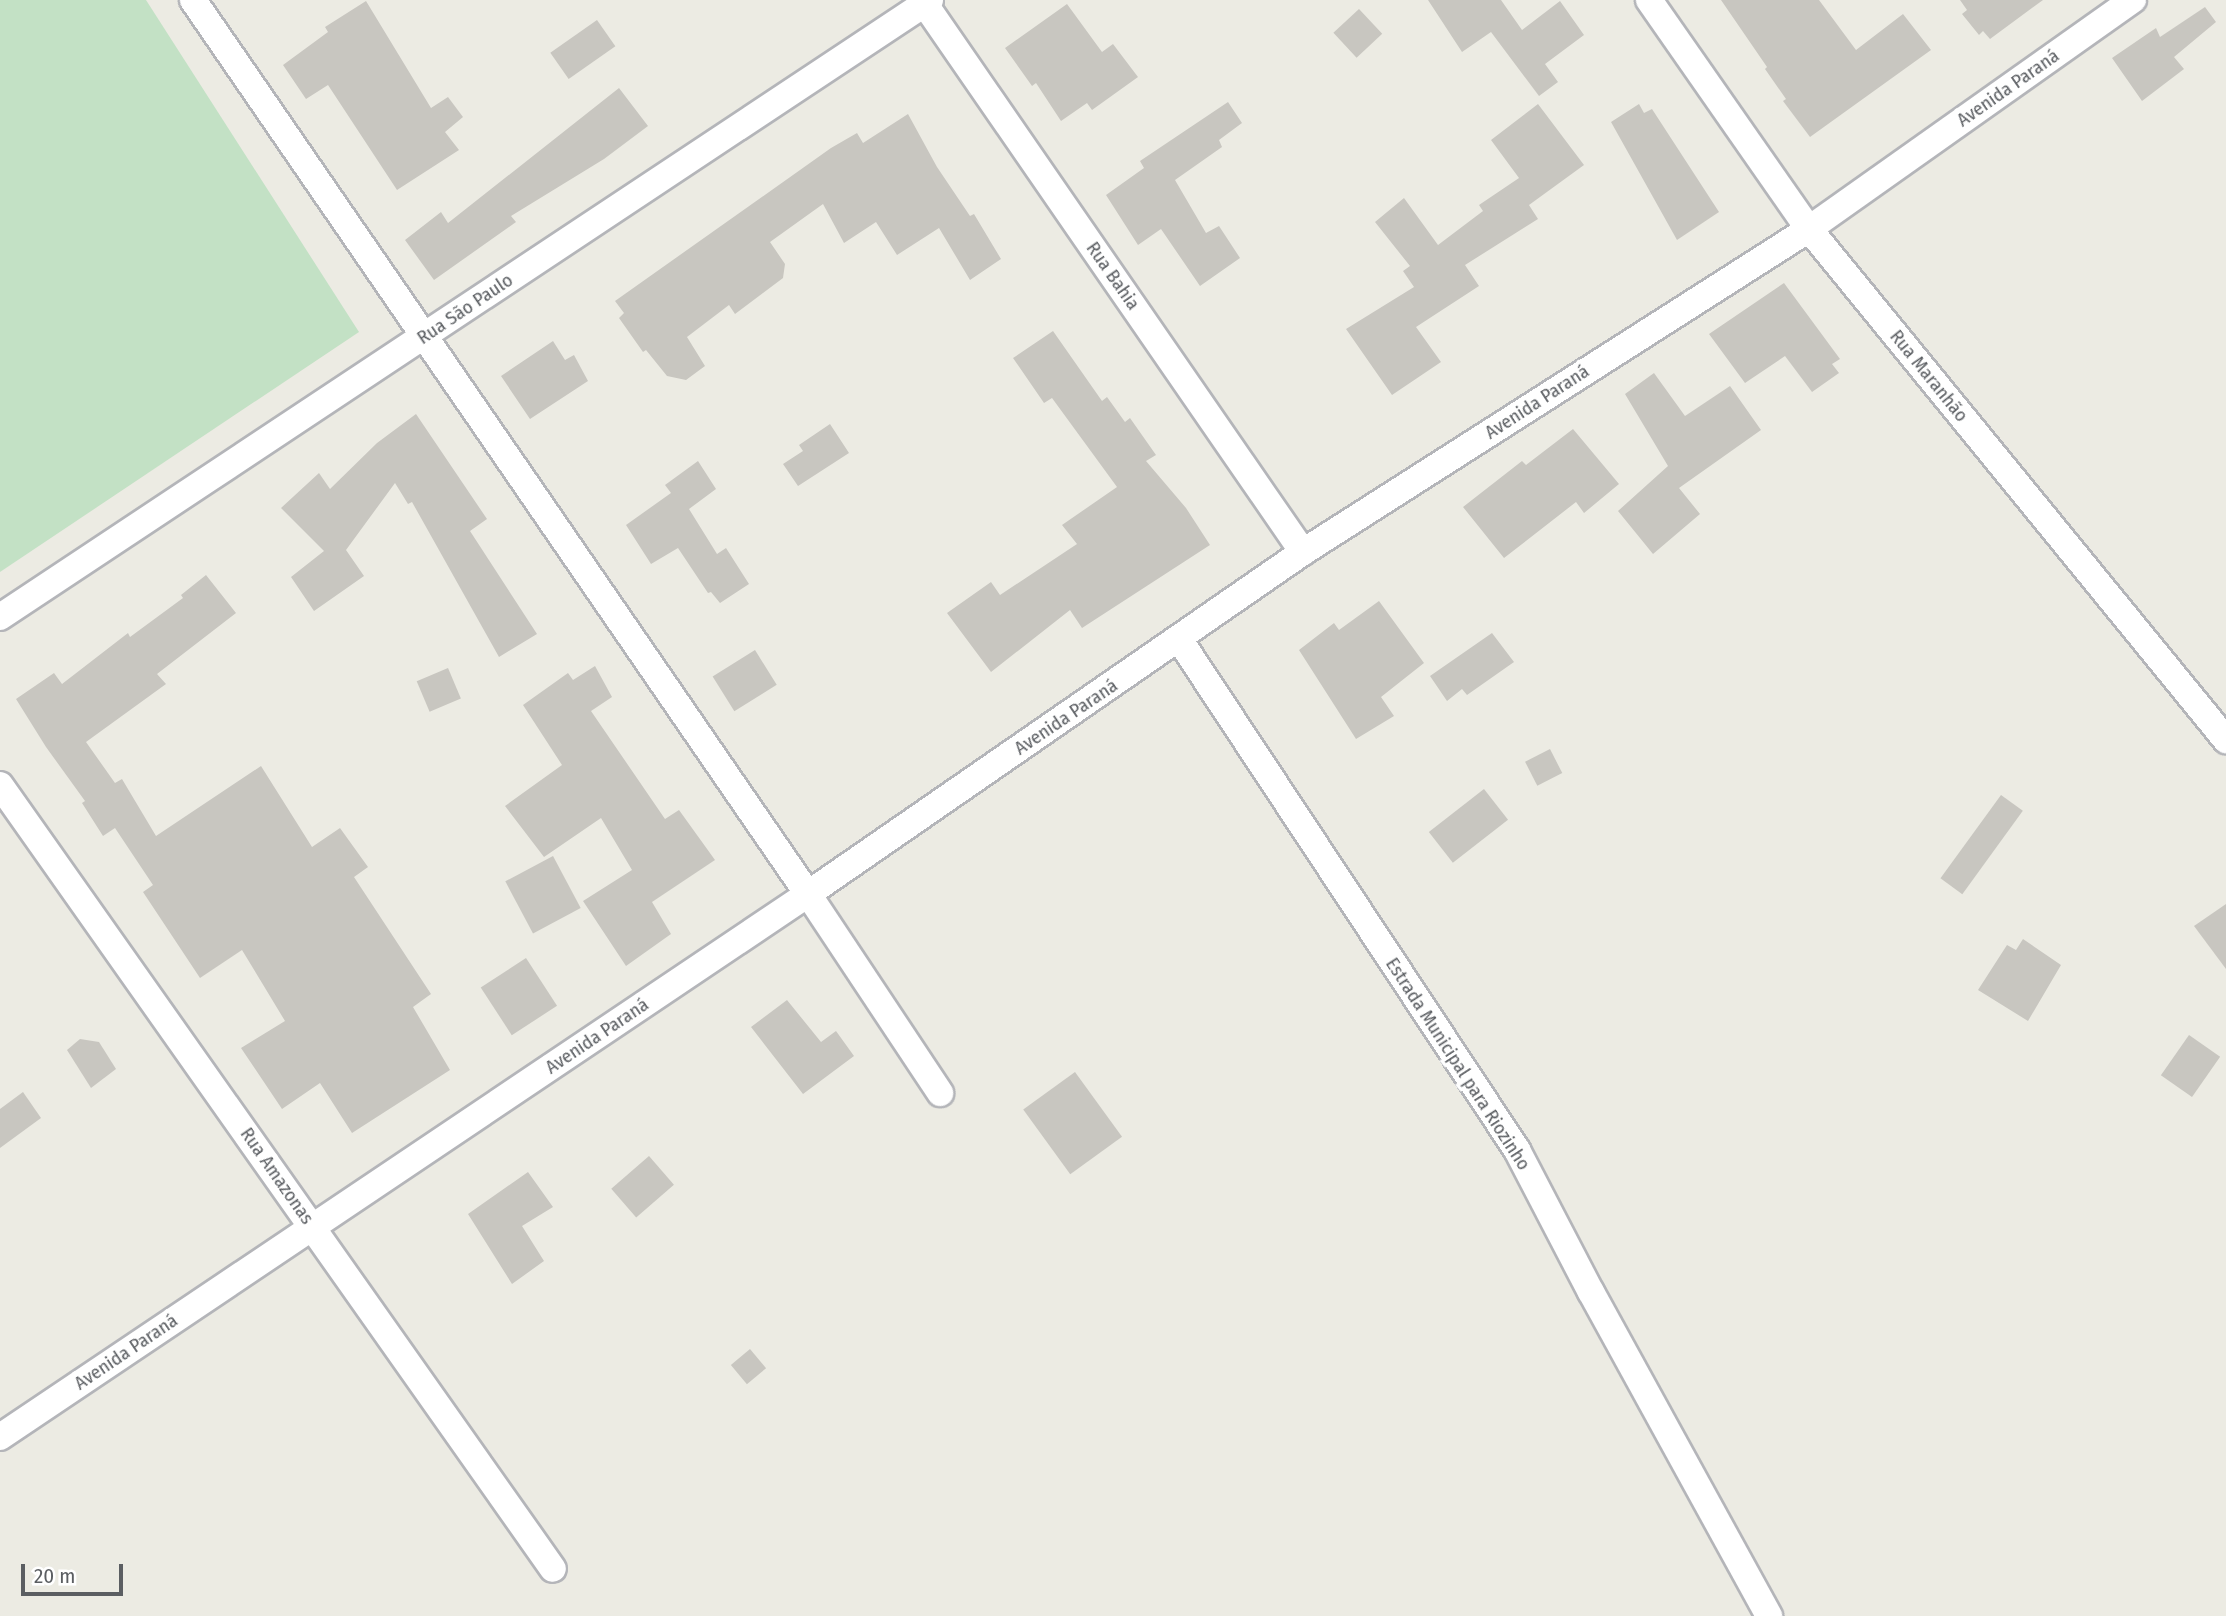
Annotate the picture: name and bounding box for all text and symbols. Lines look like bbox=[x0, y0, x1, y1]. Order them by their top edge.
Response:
street label: Avenida Paraná bbox=[1953, 44, 2063, 132]
street label: Rua Bahia bbox=[1081, 238, 1145, 314]
street label: Rua São Paulo bbox=[413, 269, 517, 349]
street label: Rua Maranhão bbox=[1885, 325, 1973, 427]
street label: Avenida Paraná bbox=[1481, 360, 1593, 444]
street label: Avenida Paraná bbox=[1010, 674, 1122, 760]
street label: Estrada Municipal para Riozinho bbox=[1381, 954, 1535, 1174]
street label: Avenida Paraná bbox=[541, 993, 653, 1079]
street label: Rua Amazonas bbox=[235, 1123, 319, 1229]
street label: Avenida Paraná bbox=[70, 1309, 182, 1395]
scale bar bbox=[24, 1550, 126, 1594]
text: 20 m bbox=[34, 1563, 75, 1589]

